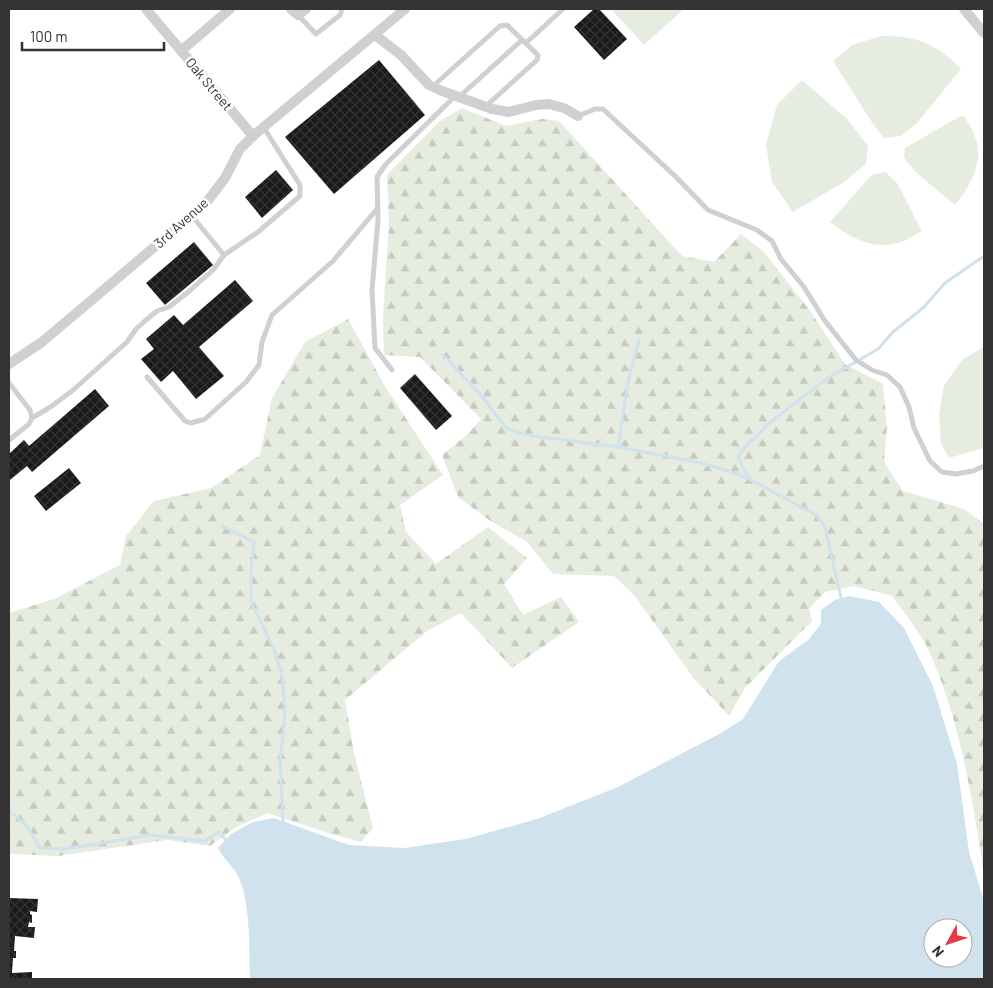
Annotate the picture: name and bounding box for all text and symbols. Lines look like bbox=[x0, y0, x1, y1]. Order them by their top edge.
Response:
scale bar bbox=[22, 20, 165, 52]
text: 100 m bbox=[30, 27, 68, 45]
street label: Oak Street bbox=[182, 54, 236, 114]
street label: 3rd Avenue bbox=[150, 194, 211, 251]
north arrow bbox=[923, 918, 973, 968]
text: N bbox=[928, 943, 947, 961]

